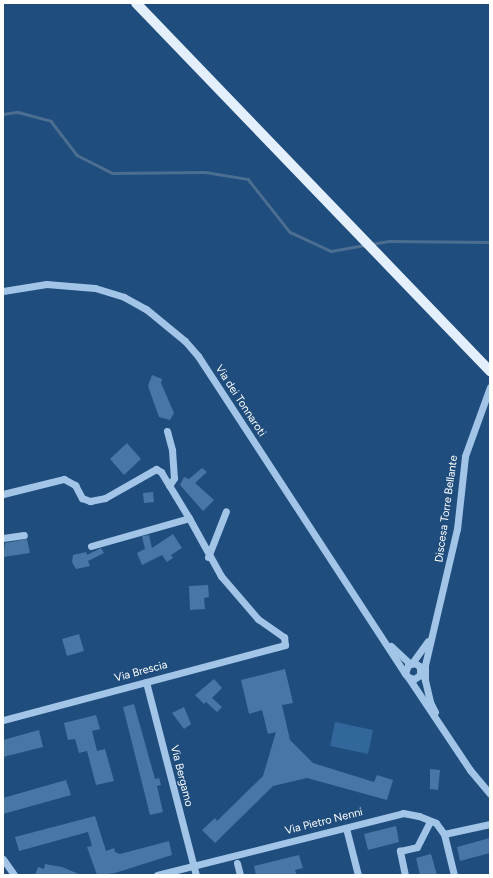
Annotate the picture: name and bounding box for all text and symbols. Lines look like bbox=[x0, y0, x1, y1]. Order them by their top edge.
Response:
street label: Via dei Tonnaroti bbox=[212, 363, 268, 439]
street label: Discesa Torre Bellante bbox=[433, 455, 461, 563]
street label: Via Brescia bbox=[113, 659, 169, 685]
street label: Via Bergamo bbox=[167, 744, 195, 808]
street label: Via Pietro Nenni bbox=[284, 806, 364, 838]

